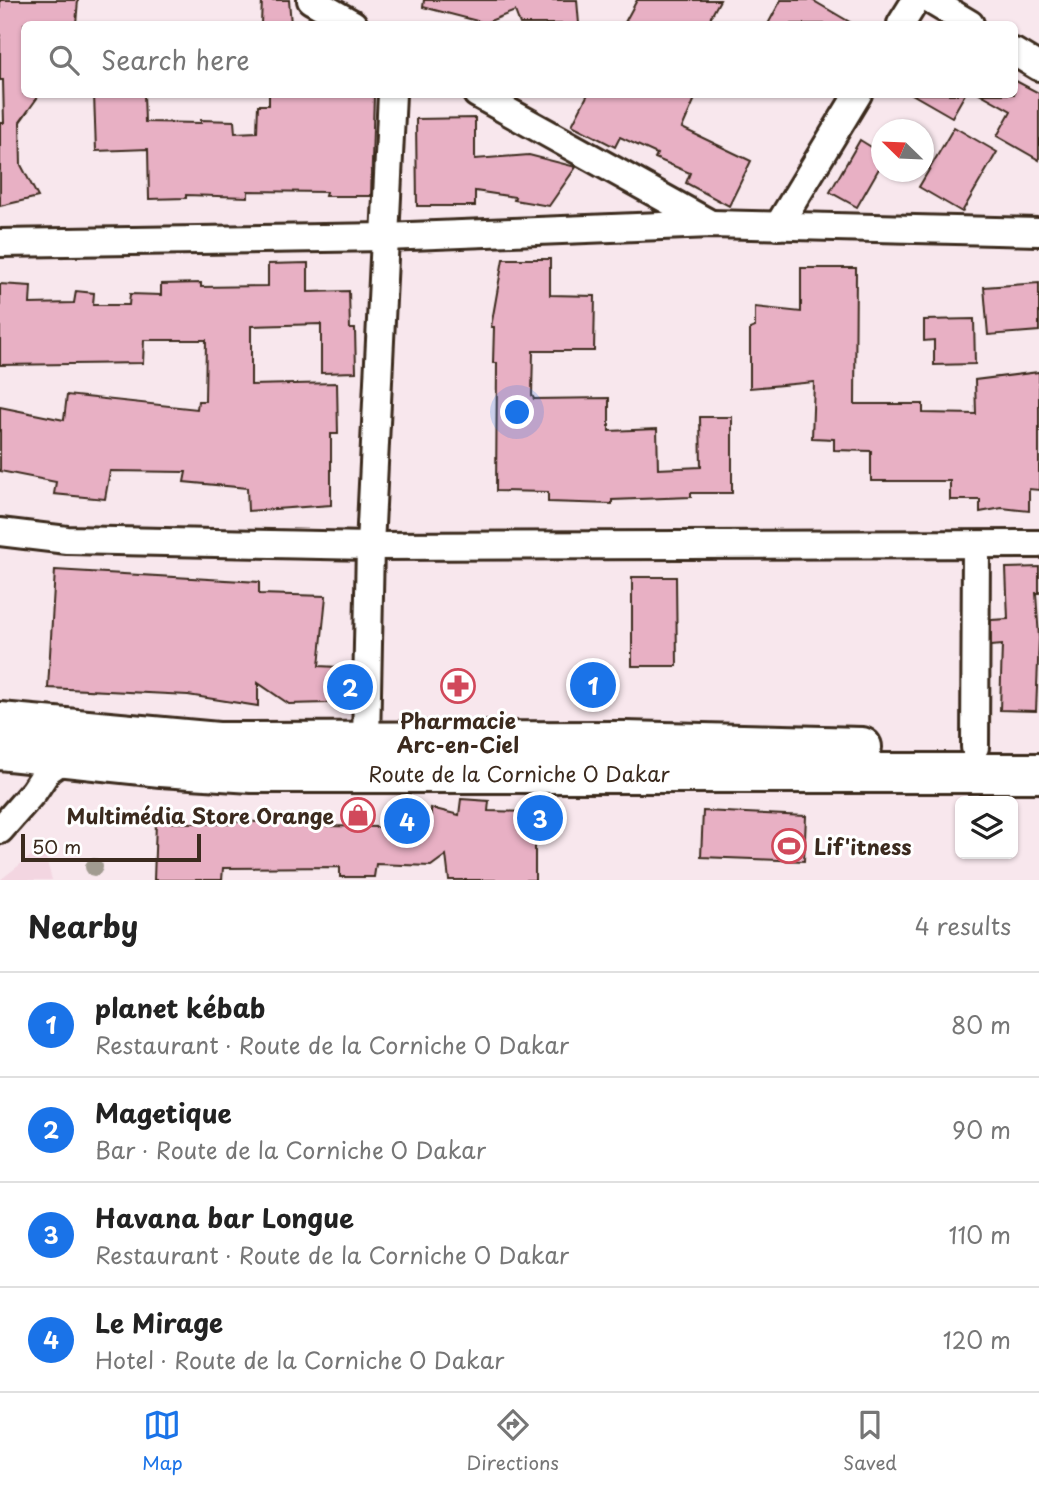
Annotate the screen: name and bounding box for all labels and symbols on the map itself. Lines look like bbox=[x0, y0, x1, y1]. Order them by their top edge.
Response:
north arrow bbox=[871, 119, 934, 182]
your location bbox=[500, 395, 534, 429]
pin: 1 bbox=[570, 659, 616, 711]
pin: 2 bbox=[327, 661, 373, 713]
pharmacy icon: Pharmacie Arc-en-Ciel bbox=[439, 667, 477, 705]
place label: Pharmacie Arc-en-Ciel bbox=[397, 704, 519, 760]
street label: Route de la Corniche O Dakar bbox=[368, 757, 670, 789]
pin: 3 bbox=[517, 792, 563, 844]
pin: 4 bbox=[384, 795, 430, 847]
shop icon: Multimédia Store Orange bbox=[339, 796, 377, 834]
place label: Multimédia Store Orange bbox=[67, 799, 334, 831]
sports icon: Lif'itness bbox=[770, 827, 808, 865]
place label: Lif'itness bbox=[814, 830, 911, 862]
scale bar bbox=[21, 831, 201, 863]

